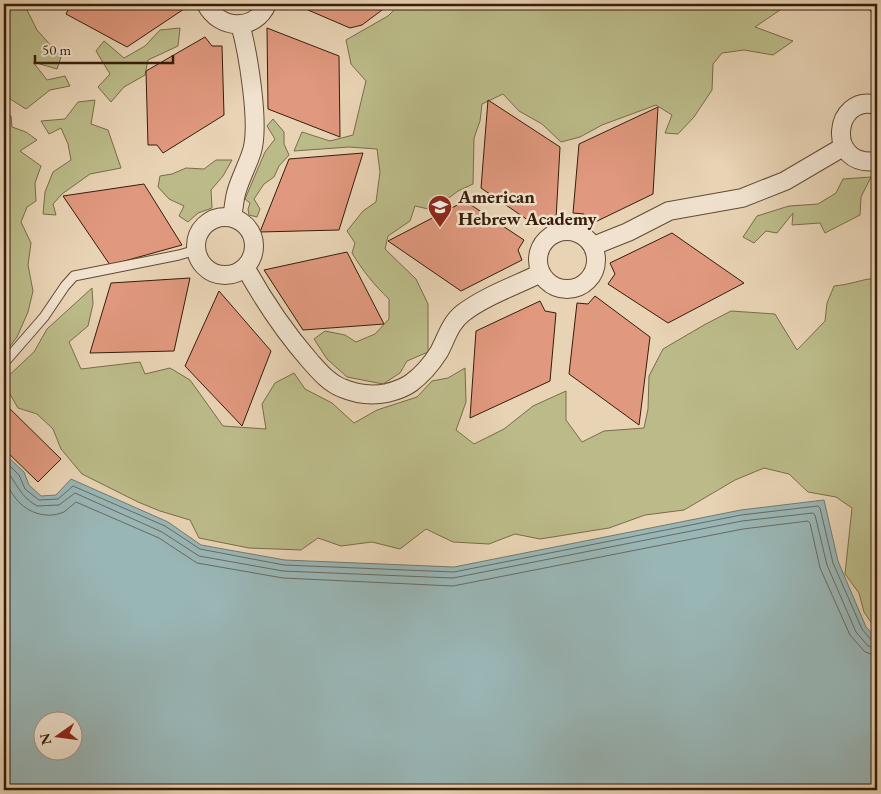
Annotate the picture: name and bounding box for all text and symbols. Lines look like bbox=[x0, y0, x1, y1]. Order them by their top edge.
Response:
scale bar bbox=[35, 32, 172, 64]
text: 50 m bbox=[42, 40, 71, 59]
place label: American Hebrew Academy bbox=[457, 184, 597, 231]
school or university icon: American Hebrew Academy bbox=[427, 194, 453, 228]
north arrow bbox=[32, 712, 82, 762]
text: N bbox=[35, 731, 55, 747]

